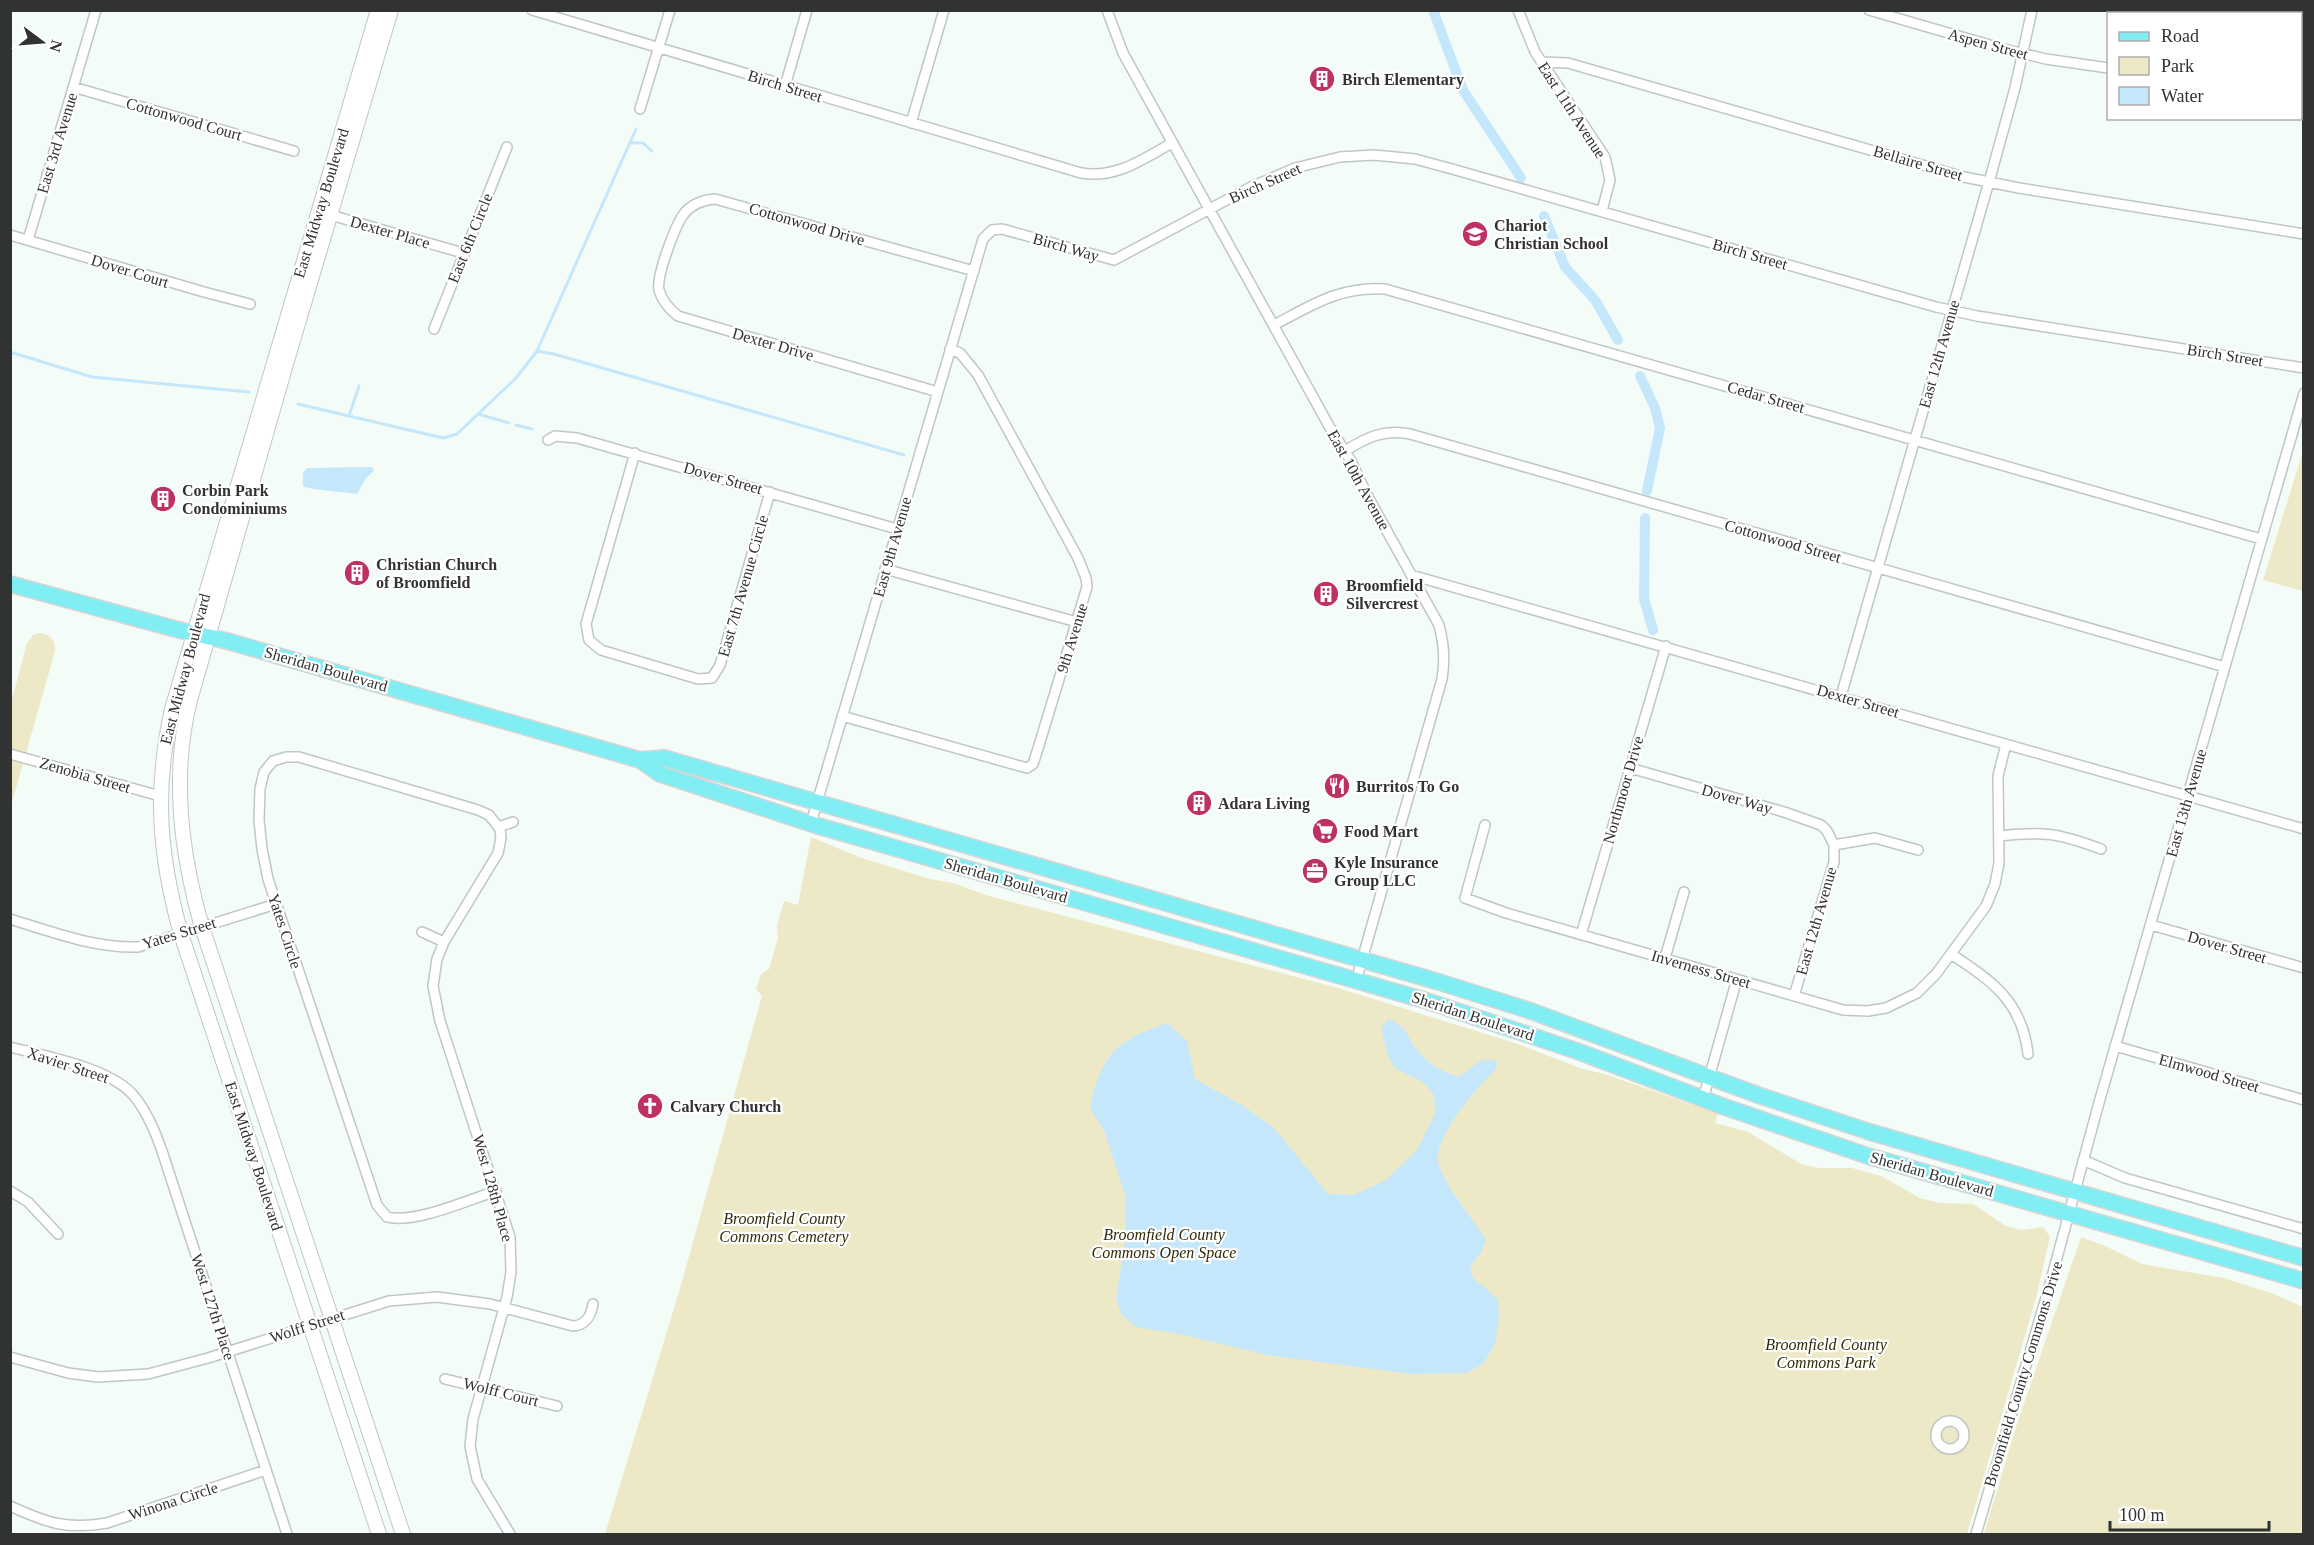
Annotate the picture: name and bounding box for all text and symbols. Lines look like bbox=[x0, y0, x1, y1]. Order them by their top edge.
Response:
north arrow bbox=[12, 12, 72, 72]
legend bbox=[2107, 12, 2302, 120]
street label: Aspen Street bbox=[1946, 25, 2030, 64]
text: Road bbox=[2161, 26, 2199, 46]
text: N bbox=[46, 38, 66, 54]
text: Park bbox=[2161, 56, 2194, 76]
street label: East 11th Avenue bbox=[1535, 59, 1609, 161]
building icon: Birch Elementary bbox=[1307, 64, 1337, 94]
street label: Birch Street bbox=[746, 67, 825, 106]
place label: Birch Elementary bbox=[1342, 71, 1464, 89]
text: Water bbox=[2161, 86, 2204, 106]
street label: East 3rd Avenue bbox=[34, 91, 80, 195]
street label: Cottonwood Court bbox=[124, 94, 244, 144]
street label: East Midway Boulevard bbox=[290, 126, 353, 280]
street label: Bellaire Street bbox=[1871, 142, 1965, 184]
street label: Birch Street bbox=[1226, 159, 1304, 206]
street label: East 6th Circle bbox=[444, 191, 496, 285]
street label: Cottonwood Drive bbox=[747, 199, 867, 249]
street label: Dexter Place bbox=[348, 213, 432, 251]
place label: Chariot Christian School bbox=[1494, 217, 1609, 252]
school or university icon: Chariot Christian School bbox=[1460, 219, 1490, 249]
street label: Birch Way bbox=[1031, 229, 1101, 266]
street label: Birch Street bbox=[1711, 235, 1790, 273]
street label: Dover Court bbox=[89, 251, 171, 291]
street label: East 12th Avenue bbox=[1915, 298, 1963, 410]
street label: Dexter Drive bbox=[730, 324, 816, 364]
street label: Birch Street bbox=[2186, 341, 2265, 369]
street label: Cedar Street bbox=[1725, 378, 1807, 416]
street label: East 10th Avenue bbox=[1324, 427, 1394, 533]
street label: Dover Street bbox=[682, 459, 765, 498]
place label: Corbin Park Condominiums bbox=[182, 482, 287, 517]
building icon: Corbin Park Condominiums bbox=[148, 484, 178, 514]
street label: East 9th Avenue bbox=[870, 495, 914, 599]
street label: East 7th Avenue Circle bbox=[715, 513, 771, 659]
street label: Cottonwood Street bbox=[1723, 516, 1844, 566]
place label: Christian Church of Broomfield bbox=[376, 556, 497, 591]
building icon: Christian Church of Broomfield bbox=[342, 558, 372, 588]
place label: Broomfield Silvercrest bbox=[1346, 577, 1423, 612]
building icon: Broomfield Silvercrest bbox=[1311, 579, 1341, 609]
street label: East Midway Boulevard bbox=[157, 592, 214, 747]
street label: 9th Avenue bbox=[1053, 601, 1091, 675]
street label: Sheridan Boulevard bbox=[262, 643, 390, 695]
street label: Dexter Street bbox=[1815, 681, 1902, 721]
street label: Northmoor Drive bbox=[1599, 734, 1647, 846]
street label: East 13th Avenue bbox=[2162, 747, 2210, 859]
street label: Zenobia Street bbox=[38, 754, 133, 796]
restaurant icon: Burritos To Go bbox=[1322, 771, 1352, 801]
place label: Burritos To Go bbox=[1356, 778, 1459, 795]
street label: Dover Way bbox=[1699, 781, 1774, 818]
building icon: Adara Living bbox=[1184, 788, 1214, 818]
place label: Adara Living bbox=[1218, 795, 1310, 813]
supermarket icon: Food Mart bbox=[1310, 816, 1340, 846]
place label: Food Mart bbox=[1344, 823, 1419, 840]
street label: Sheridan Boulevard bbox=[942, 854, 1070, 906]
place label: Kyle Insurance Group LLC bbox=[1334, 854, 1438, 890]
office icon: Kyle Insurance Group LLC bbox=[1300, 856, 1330, 886]
street label: East 12th Avenue bbox=[1792, 865, 1840, 977]
street label: Yates Circle bbox=[265, 891, 305, 971]
street label: Yates Street bbox=[140, 914, 218, 952]
street label: Dover Street bbox=[2186, 928, 2269, 967]
street label: Inverness Street bbox=[1649, 947, 1753, 991]
street label: Sheridan Boulevard bbox=[1410, 988, 1536, 1044]
street label: Xavier Street bbox=[25, 1044, 111, 1086]
street label: Elmwood Street bbox=[2157, 1051, 2262, 1096]
street label: East Midway Boulevard bbox=[221, 1079, 286, 1233]
church icon: Calvary Church bbox=[635, 1091, 665, 1121]
place label: Calvary Church bbox=[670, 1098, 781, 1116]
street label: West 128th Place bbox=[470, 1132, 516, 1244]
street label: Sheridan Boulevard bbox=[1868, 1148, 1996, 1200]
park label: Broomfield County Commons Cemetery bbox=[719, 1210, 850, 1246]
park label: Broomfield County Commons Open Space bbox=[1092, 1226, 1236, 1262]
street label: West 127th Place bbox=[188, 1252, 238, 1362]
street label: Broomfield County Commons Drive bbox=[1981, 1259, 2066, 1489]
street label: Wolff Street bbox=[267, 1306, 347, 1346]
park label: Broomfield County Commons Park bbox=[1765, 1336, 1888, 1371]
street label: Wolff Court bbox=[462, 1374, 541, 1410]
street label: Winona Circle bbox=[126, 1479, 220, 1523]
scale bar bbox=[2110, 1494, 2269, 1532]
text: 100 m bbox=[2119, 1505, 2165, 1525]

